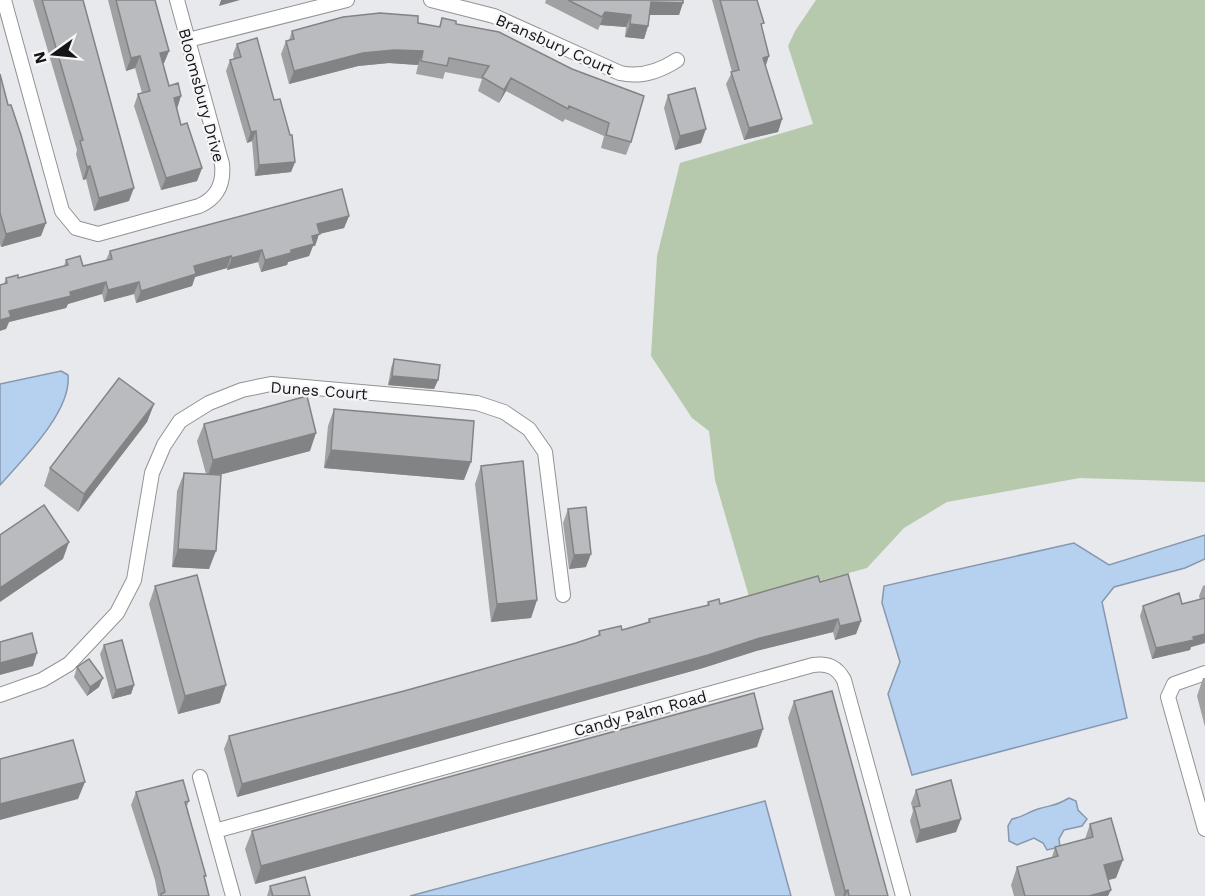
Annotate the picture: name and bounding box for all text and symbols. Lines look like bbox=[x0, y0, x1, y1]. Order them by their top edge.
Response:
street label: Bransbury Court bbox=[493, 10, 617, 79]
north arrow bbox=[24, 24, 84, 84]
street label: Bloomsbury Drive bbox=[175, 26, 229, 164]
text: N bbox=[29, 50, 51, 66]
street label: Dunes Court bbox=[270, 378, 369, 403]
street label: Candy Palm Road bbox=[572, 687, 709, 740]

